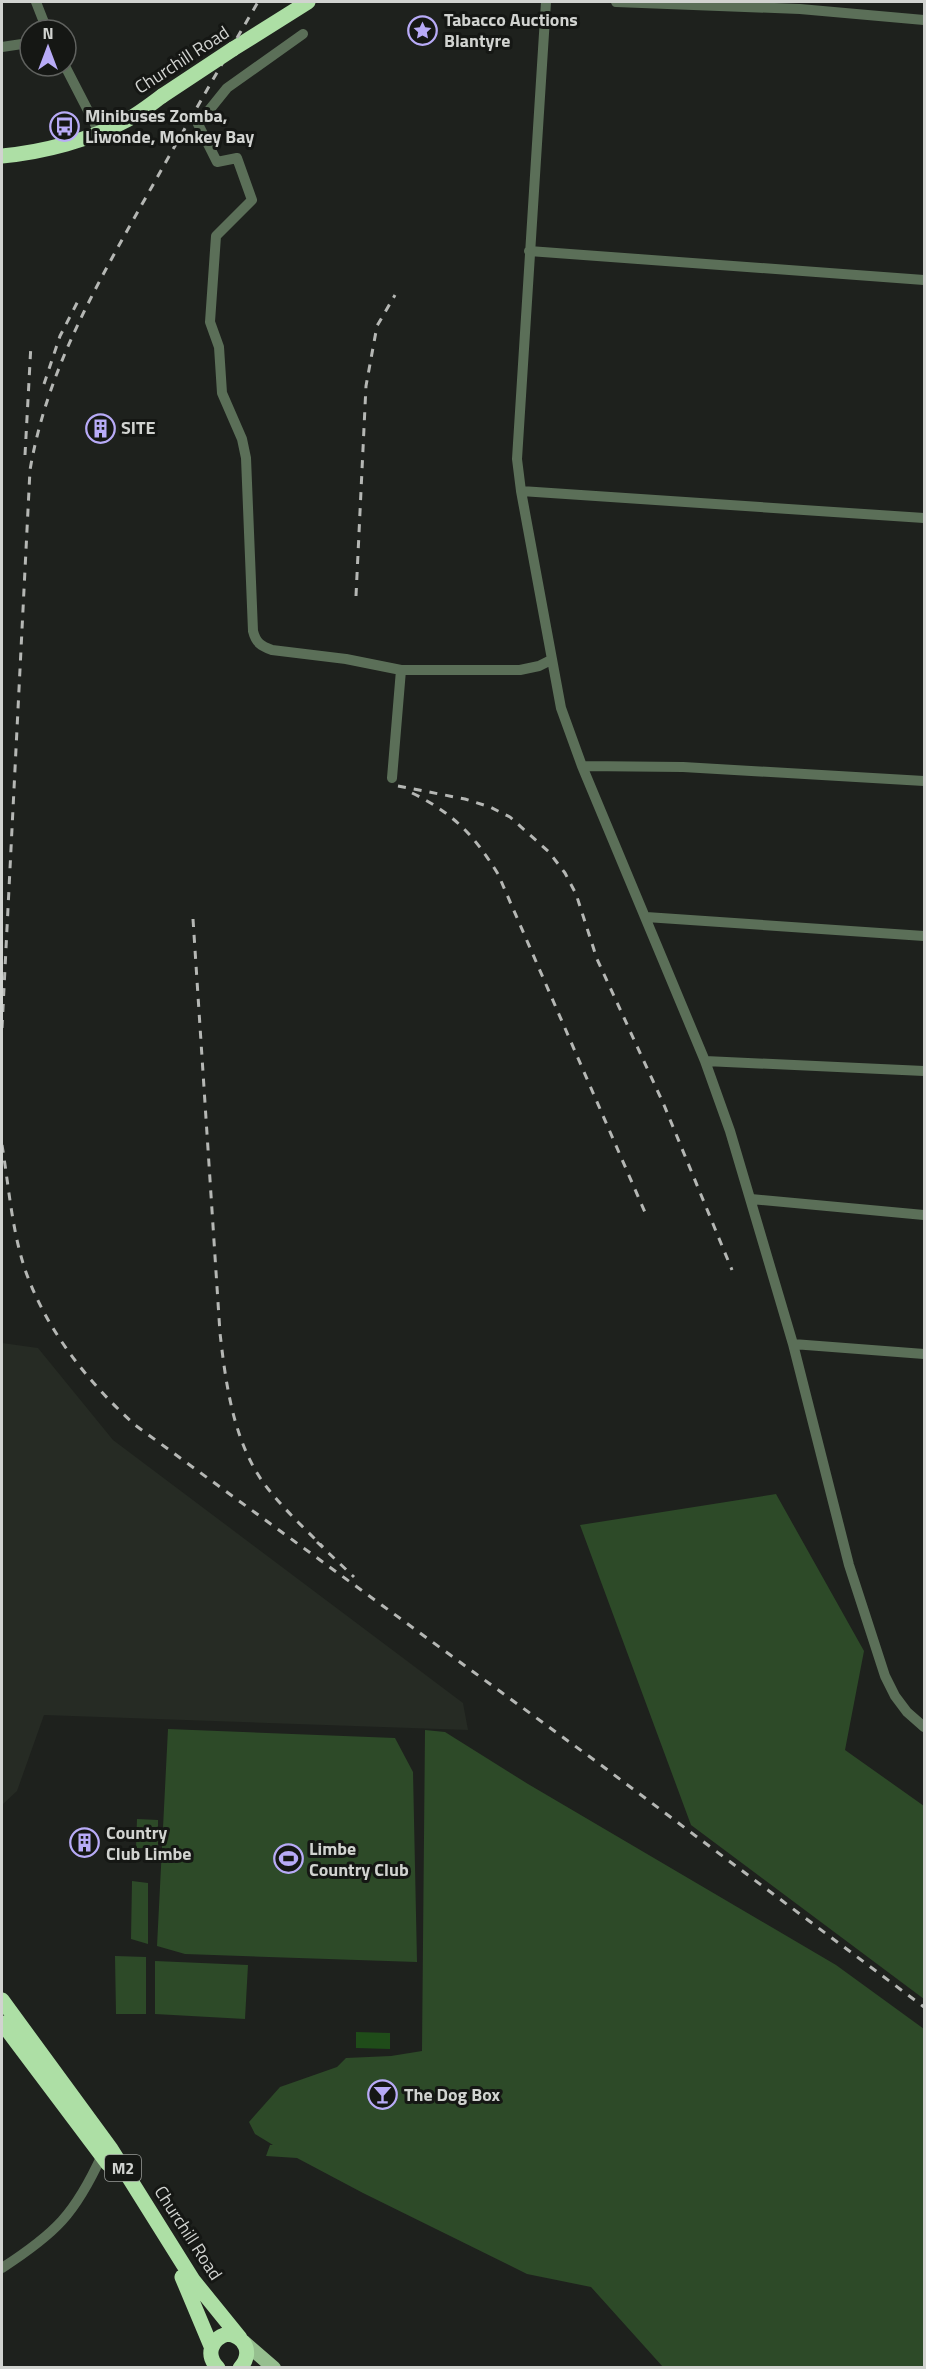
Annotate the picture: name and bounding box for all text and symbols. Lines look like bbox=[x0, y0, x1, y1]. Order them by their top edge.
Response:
place label: Tabacco Auctions Blantyre bbox=[444, 6, 578, 54]
place icon: Tabacco Auctions Blantyre bbox=[407, 14, 439, 46]
north arrow bbox=[18, 18, 78, 78]
street label: Churchill Road bbox=[129, 19, 234, 100]
text: N bbox=[42, 21, 54, 45]
place label: Minibuses Zomba, Liwonde, Monkey Bay bbox=[85, 102, 254, 150]
bus stop icon: Minibuses Zomba, Liwonde, Monkey Bay bbox=[48, 110, 80, 142]
building icon: SITE bbox=[84, 412, 116, 444]
place label: SITE bbox=[121, 414, 155, 441]
place label: Country Club Limbe bbox=[106, 1819, 192, 1867]
building icon: Country Club Limbe bbox=[69, 1827, 101, 1859]
place label: Limbe Country Club bbox=[309, 1835, 409, 1883]
sports icon: Limbe Country Club bbox=[272, 1843, 304, 1875]
bar icon: The Dog Box bbox=[367, 2079, 399, 2111]
place label: The Dog Box bbox=[404, 2081, 501, 2108]
road number: M2 bbox=[105, 2155, 141, 2181]
street label: Churchill Road bbox=[148, 2180, 229, 2285]

